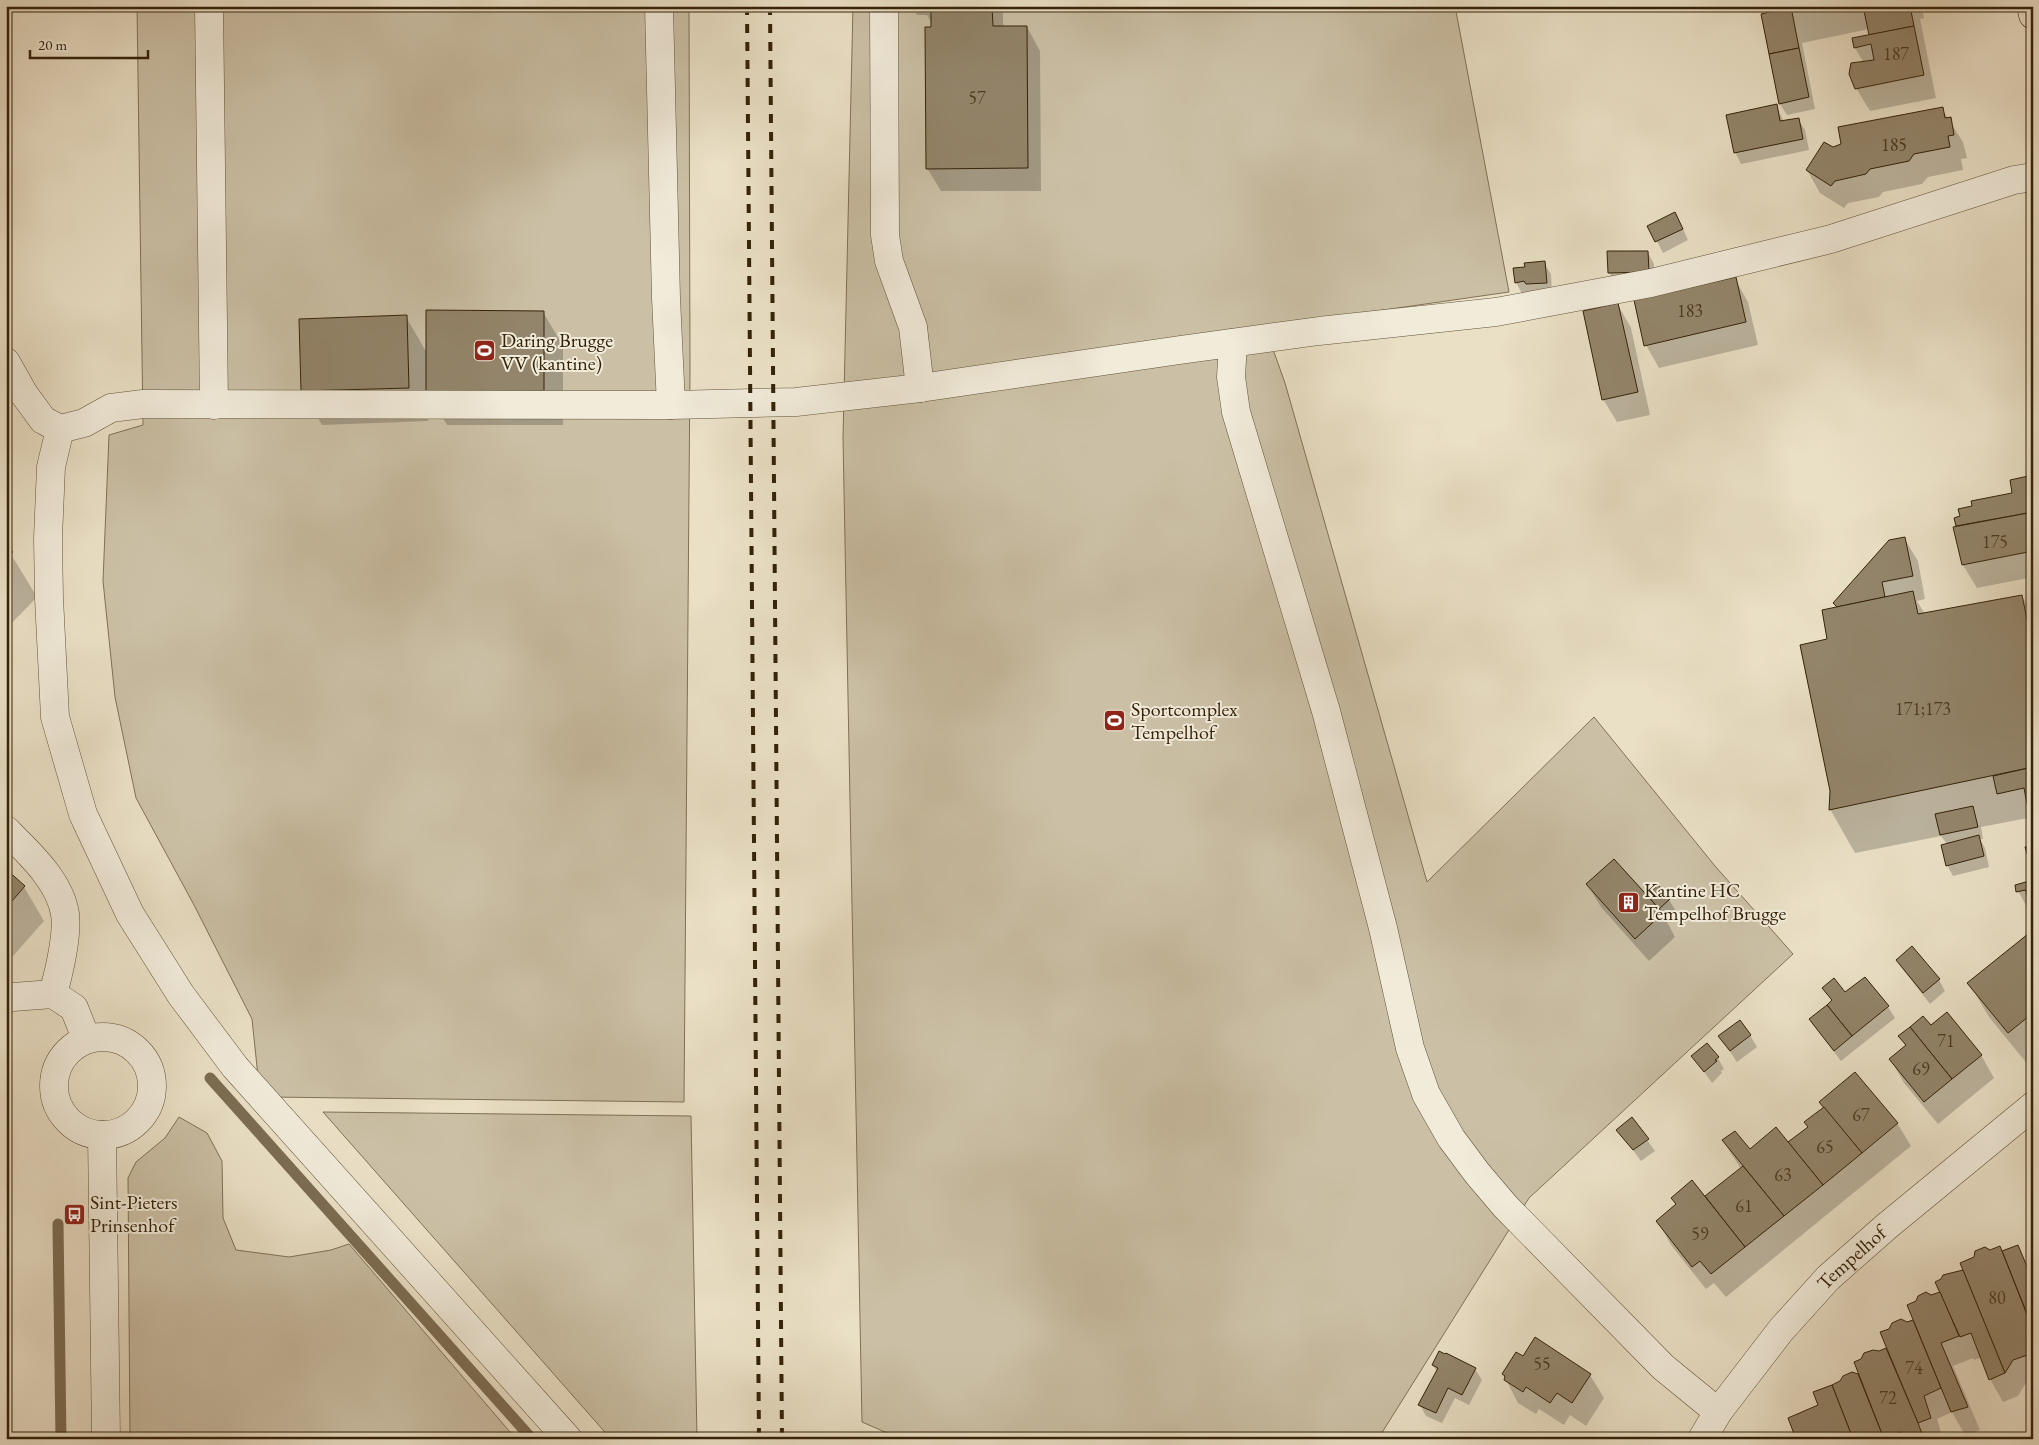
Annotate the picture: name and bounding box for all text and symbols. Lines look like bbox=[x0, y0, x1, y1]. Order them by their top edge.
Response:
scale bar bbox=[30, 28, 148, 60]
text: 20 m bbox=[38, 35, 67, 54]
house number: 187 bbox=[1883, 42, 1909, 65]
house number: 57 bbox=[968, 86, 986, 109]
house number: 185 bbox=[1881, 133, 1907, 156]
house number: 183 bbox=[1677, 299, 1703, 322]
place label: Daring Brugge VV (kantine) bbox=[501, 327, 613, 376]
sports icon: Daring Brugge VV (kantine) bbox=[473, 339, 497, 363]
house number: 175 bbox=[1982, 530, 2008, 553]
place label: Sportcomplex Tempelhof bbox=[1131, 696, 1238, 745]
house number: 171;173 bbox=[1895, 697, 1951, 720]
sports icon: Sportcomplex Tempelhof bbox=[1103, 709, 1127, 733]
place label: Kantine HC Tempelhof Brugge bbox=[1644, 877, 1787, 926]
building icon: Kantine HC Tempelhof Brugge bbox=[1616, 890, 1640, 914]
house number: 71 bbox=[1937, 1029, 1955, 1052]
house number: 69 bbox=[1912, 1057, 1930, 1080]
house number: 67 bbox=[1852, 1103, 1870, 1126]
house number: 65 bbox=[1816, 1135, 1834, 1158]
house number: 63 bbox=[1774, 1163, 1792, 1186]
place label: Sint-Pieters Prinsenhof bbox=[90, 1189, 177, 1238]
house number: 61 bbox=[1735, 1194, 1753, 1217]
bus stop icon: Sint-Pieters Prinsenhof bbox=[62, 1202, 86, 1226]
street label: Tempelhof bbox=[1811, 1218, 1894, 1295]
house number: 59 bbox=[1691, 1222, 1709, 1245]
house number: 80 bbox=[1988, 1286, 2006, 1309]
house number: 55 bbox=[1533, 1352, 1551, 1375]
house number: 74 bbox=[1905, 1356, 1923, 1379]
house number: 72 bbox=[1879, 1386, 1897, 1409]

